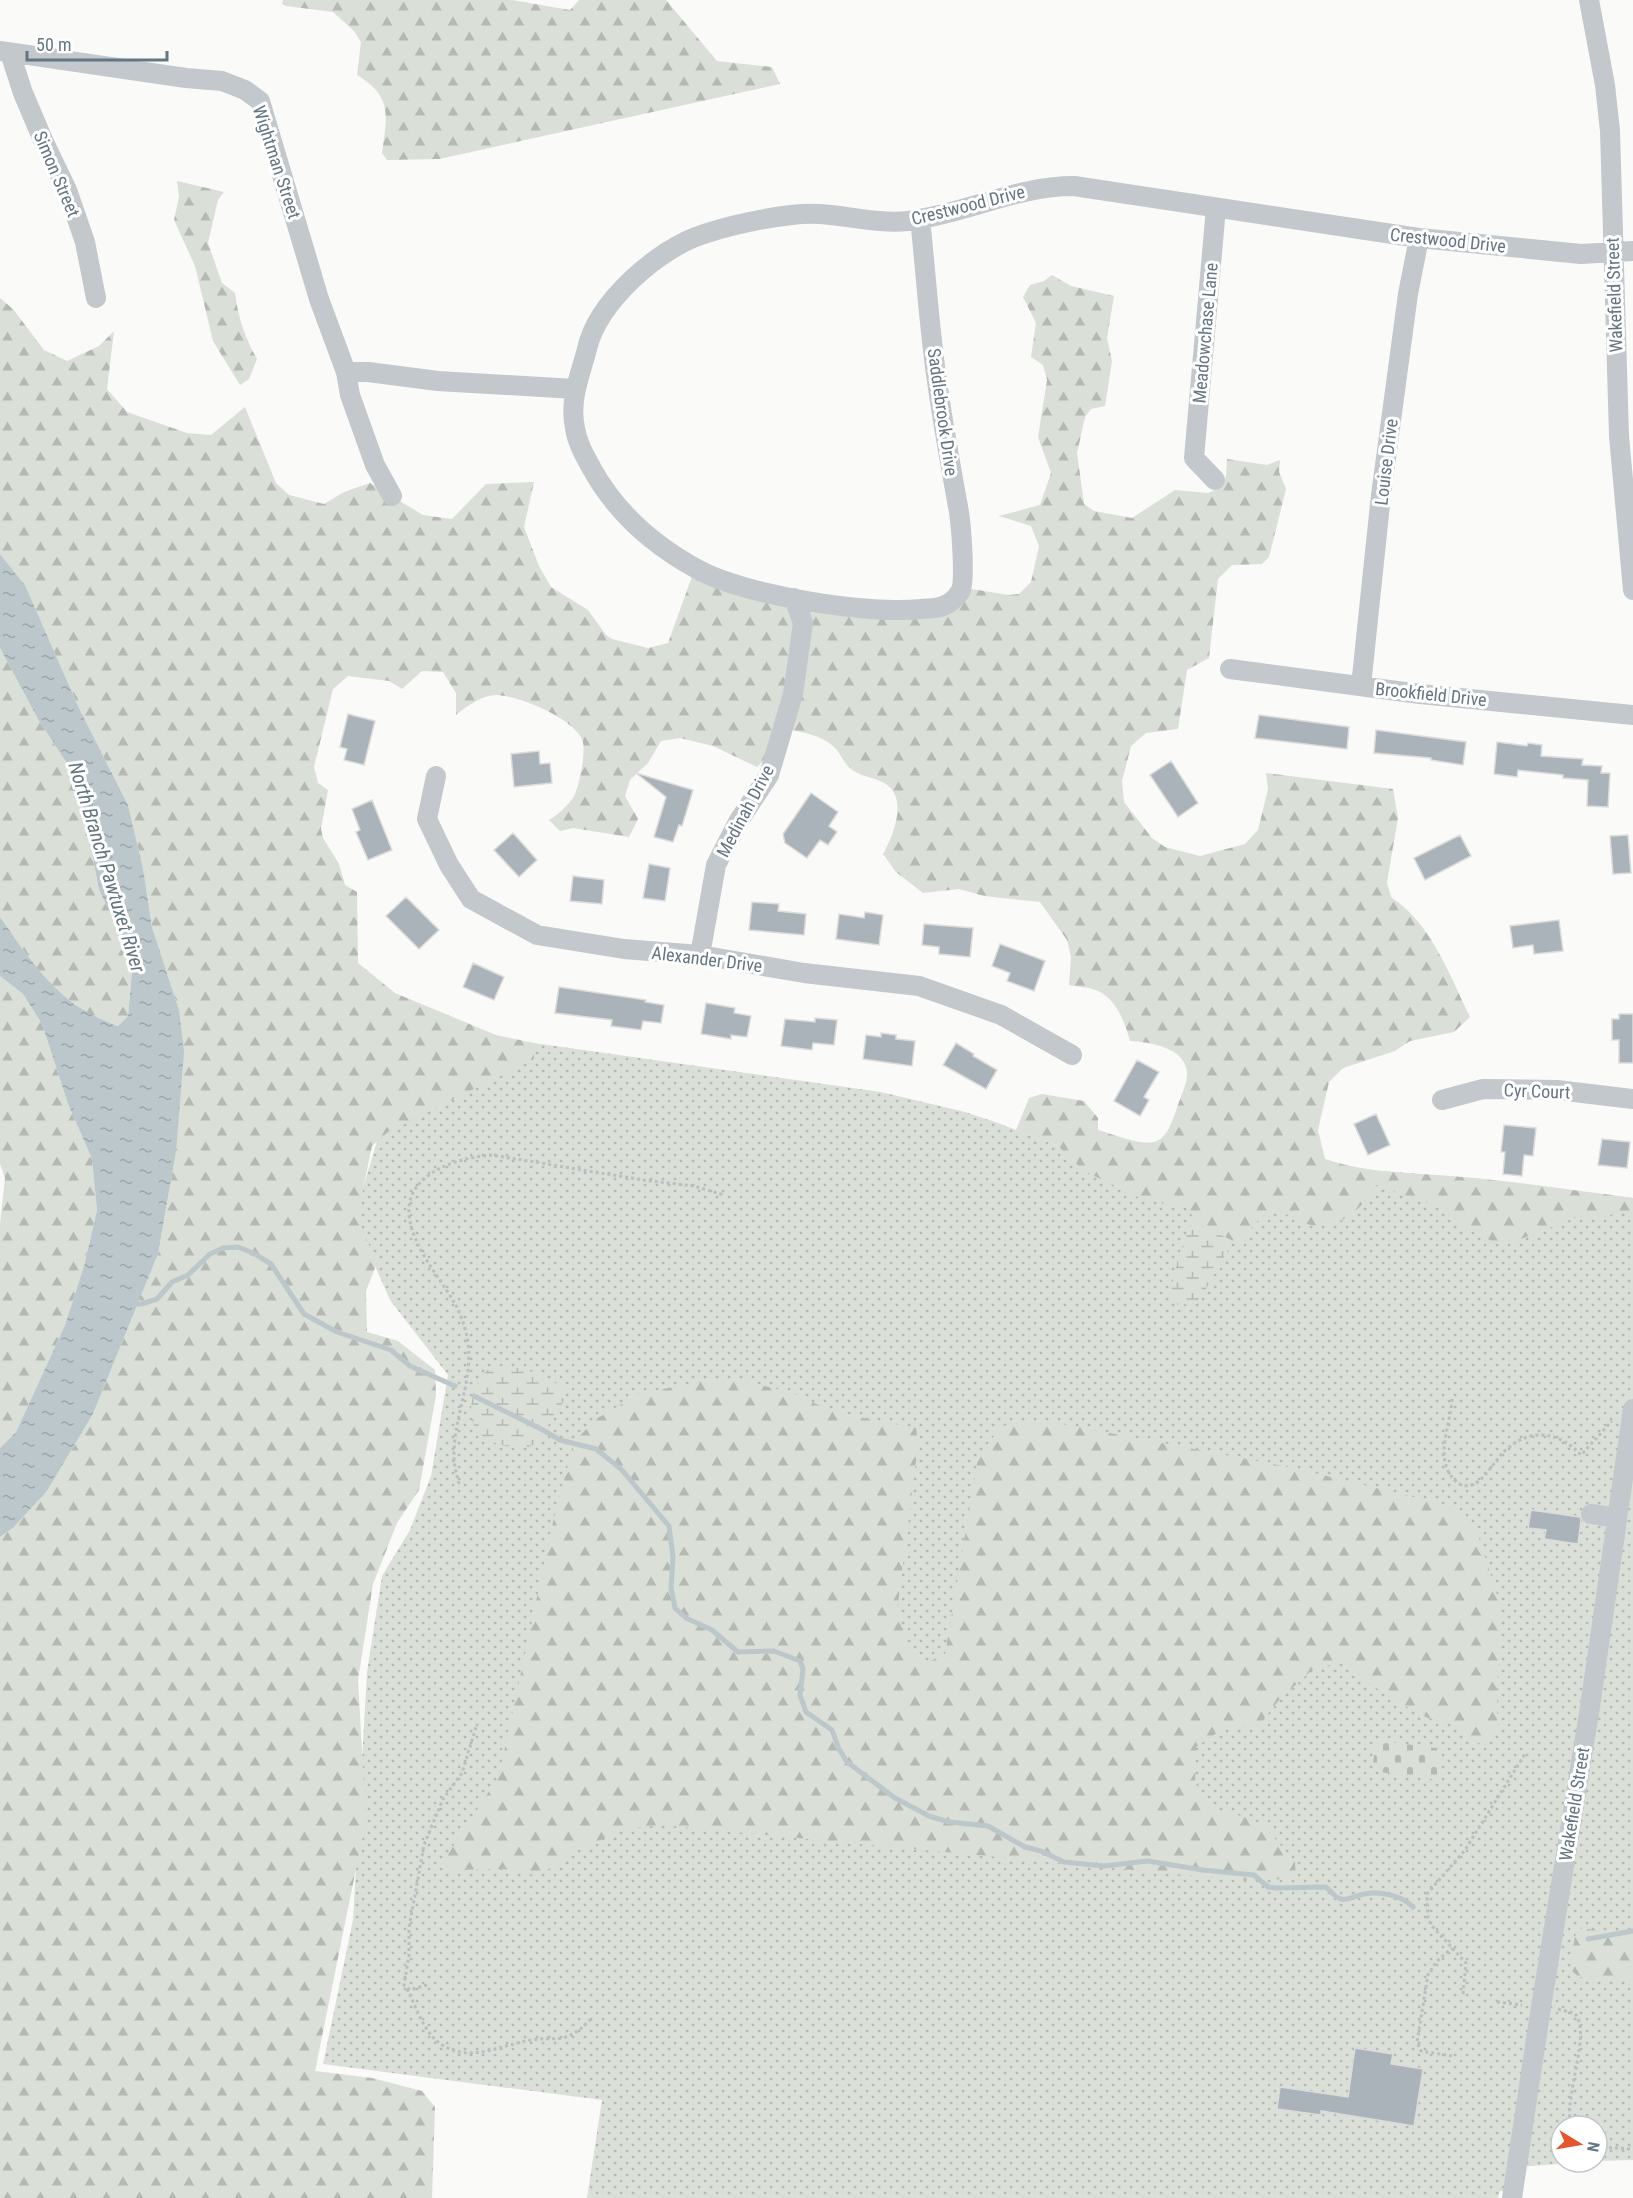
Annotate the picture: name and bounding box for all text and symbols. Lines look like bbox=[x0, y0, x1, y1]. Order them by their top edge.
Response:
scale bar bbox=[27, 24, 166, 62]
text: 50 m bbox=[36, 34, 71, 55]
street label: Wightman Street bbox=[249, 103, 305, 221]
street label: Simon Street bbox=[30, 128, 84, 220]
street label: Crestwood Drive bbox=[909, 181, 1027, 229]
street label: Crestwood Drive bbox=[1389, 223, 1507, 257]
street label: Wakefield Street bbox=[1601, 237, 1627, 353]
street label: Meadowchase Lane bbox=[1188, 262, 1222, 404]
street label: Saddlebrook Drive bbox=[924, 347, 962, 477]
street label: Louise Drive bbox=[1370, 417, 1402, 507]
street label: Brookfield Drive bbox=[1374, 678, 1488, 710]
water label: North Branch Pawtuxet River bbox=[64, 759, 151, 976]
street label: Medinah Drive bbox=[712, 761, 778, 861]
street label: Alexander Drive bbox=[651, 942, 763, 976]
street label: Cyr Court bbox=[1503, 1079, 1571, 1103]
street label: Wakefield Street bbox=[1555, 1746, 1593, 1862]
north arrow bbox=[1549, 2114, 1609, 2174]
text: N bbox=[1583, 2140, 1603, 2153]

